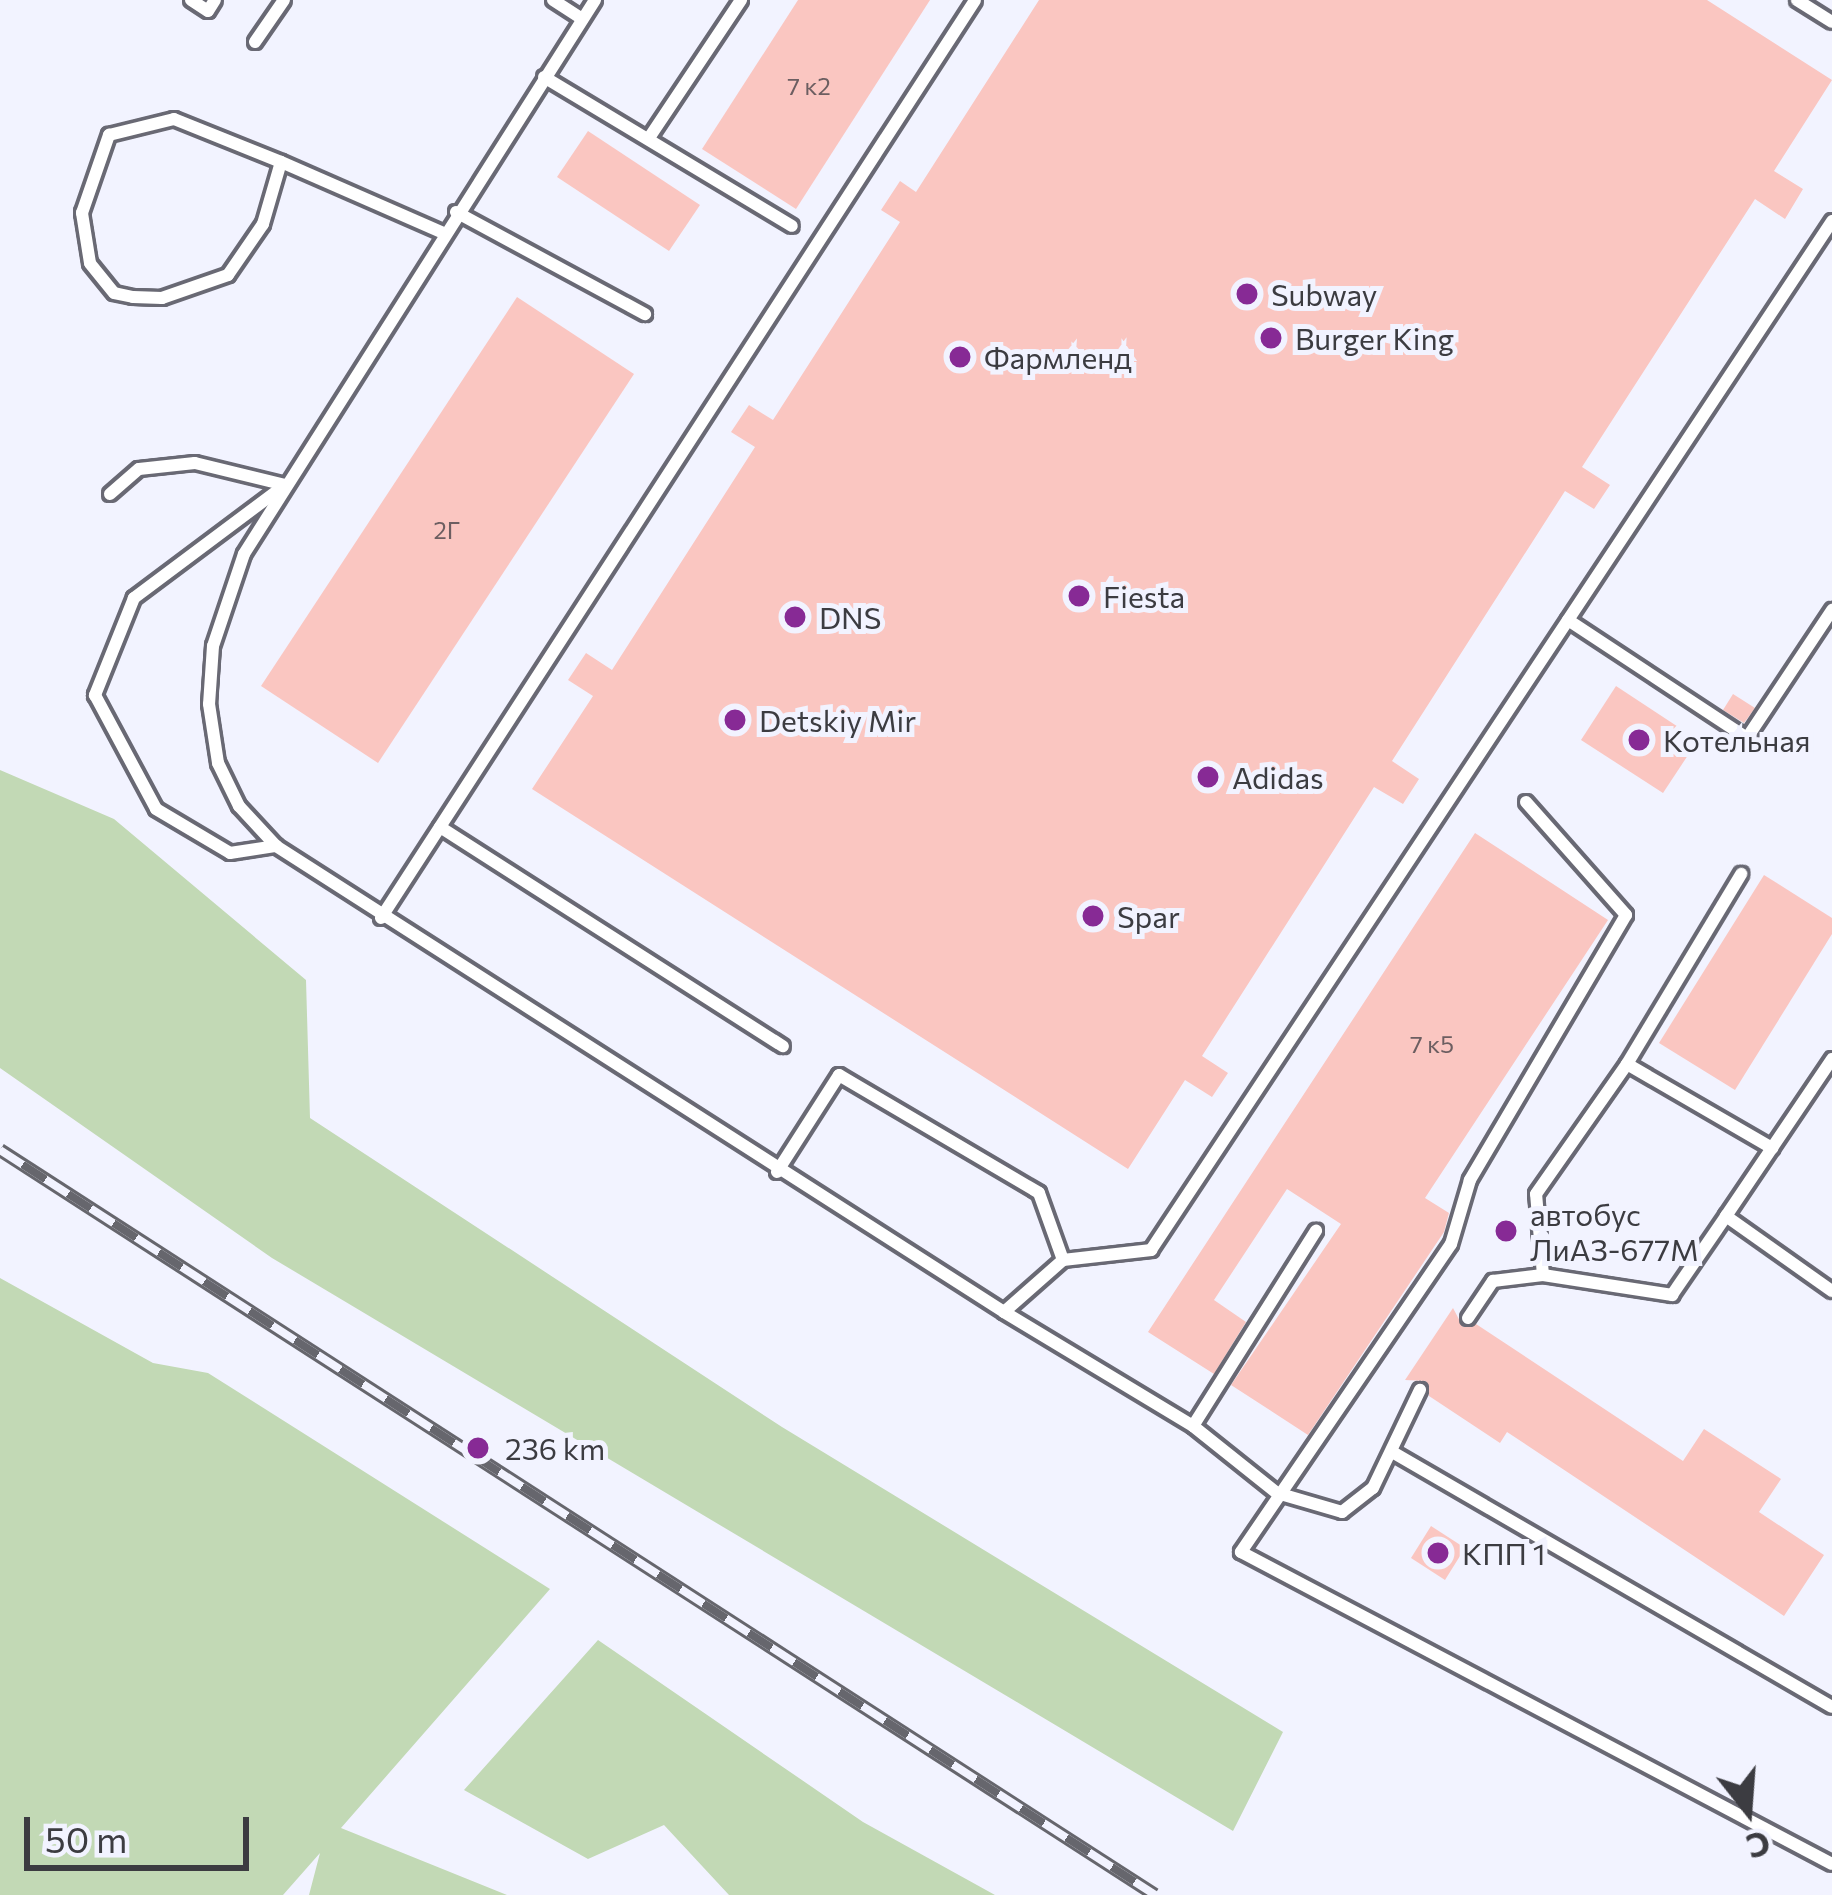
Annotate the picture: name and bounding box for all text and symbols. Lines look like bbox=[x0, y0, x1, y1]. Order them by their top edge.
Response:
house number: 7 к2 bbox=[787, 72, 831, 100]
place label: Subway bbox=[1271, 276, 1377, 312]
marker: Subway bbox=[1234, 281, 1260, 307]
place label: Burger King bbox=[1295, 320, 1454, 356]
marker: Burger King bbox=[1258, 325, 1284, 351]
place label: Фармленд bbox=[984, 339, 1132, 375]
marker: Фармленд bbox=[947, 344, 973, 370]
house number: 2Г bbox=[434, 516, 460, 544]
place label: Fiesta bbox=[1103, 578, 1185, 614]
marker: Fiesta bbox=[1066, 583, 1092, 609]
place label: DNS bbox=[819, 599, 881, 635]
marker: DNS bbox=[782, 604, 808, 630]
place label: Detskiy Mir bbox=[759, 702, 916, 738]
marker: Detskiy Mir bbox=[722, 707, 748, 733]
place label: Котельная bbox=[1663, 722, 1811, 758]
marker: Котельная bbox=[1626, 727, 1652, 753]
place label: Adidas bbox=[1232, 759, 1324, 795]
marker: Adidas bbox=[1195, 764, 1221, 790]
place label: Spar bbox=[1117, 898, 1180, 934]
marker: Spar bbox=[1080, 903, 1106, 929]
house number: 7 к5 bbox=[1410, 1030, 1454, 1058]
place label: автобус ЛиАЗ-677М bbox=[1530, 1196, 1699, 1266]
marker: автобус ЛиАЗ-677М bbox=[1493, 1218, 1519, 1244]
place label: 236 km bbox=[505, 1430, 605, 1466]
marker: 236 km bbox=[462, 1432, 494, 1464]
place label: КПП 1 bbox=[1462, 1535, 1545, 1571]
marker: КПП 1 bbox=[1425, 1540, 1451, 1566]
north arrow bbox=[1688, 1751, 1808, 1871]
scale bar bbox=[30, 1793, 255, 1867]
text: 50 m bbox=[45, 1816, 127, 1860]
text: С bbox=[1742, 1823, 1775, 1869]

